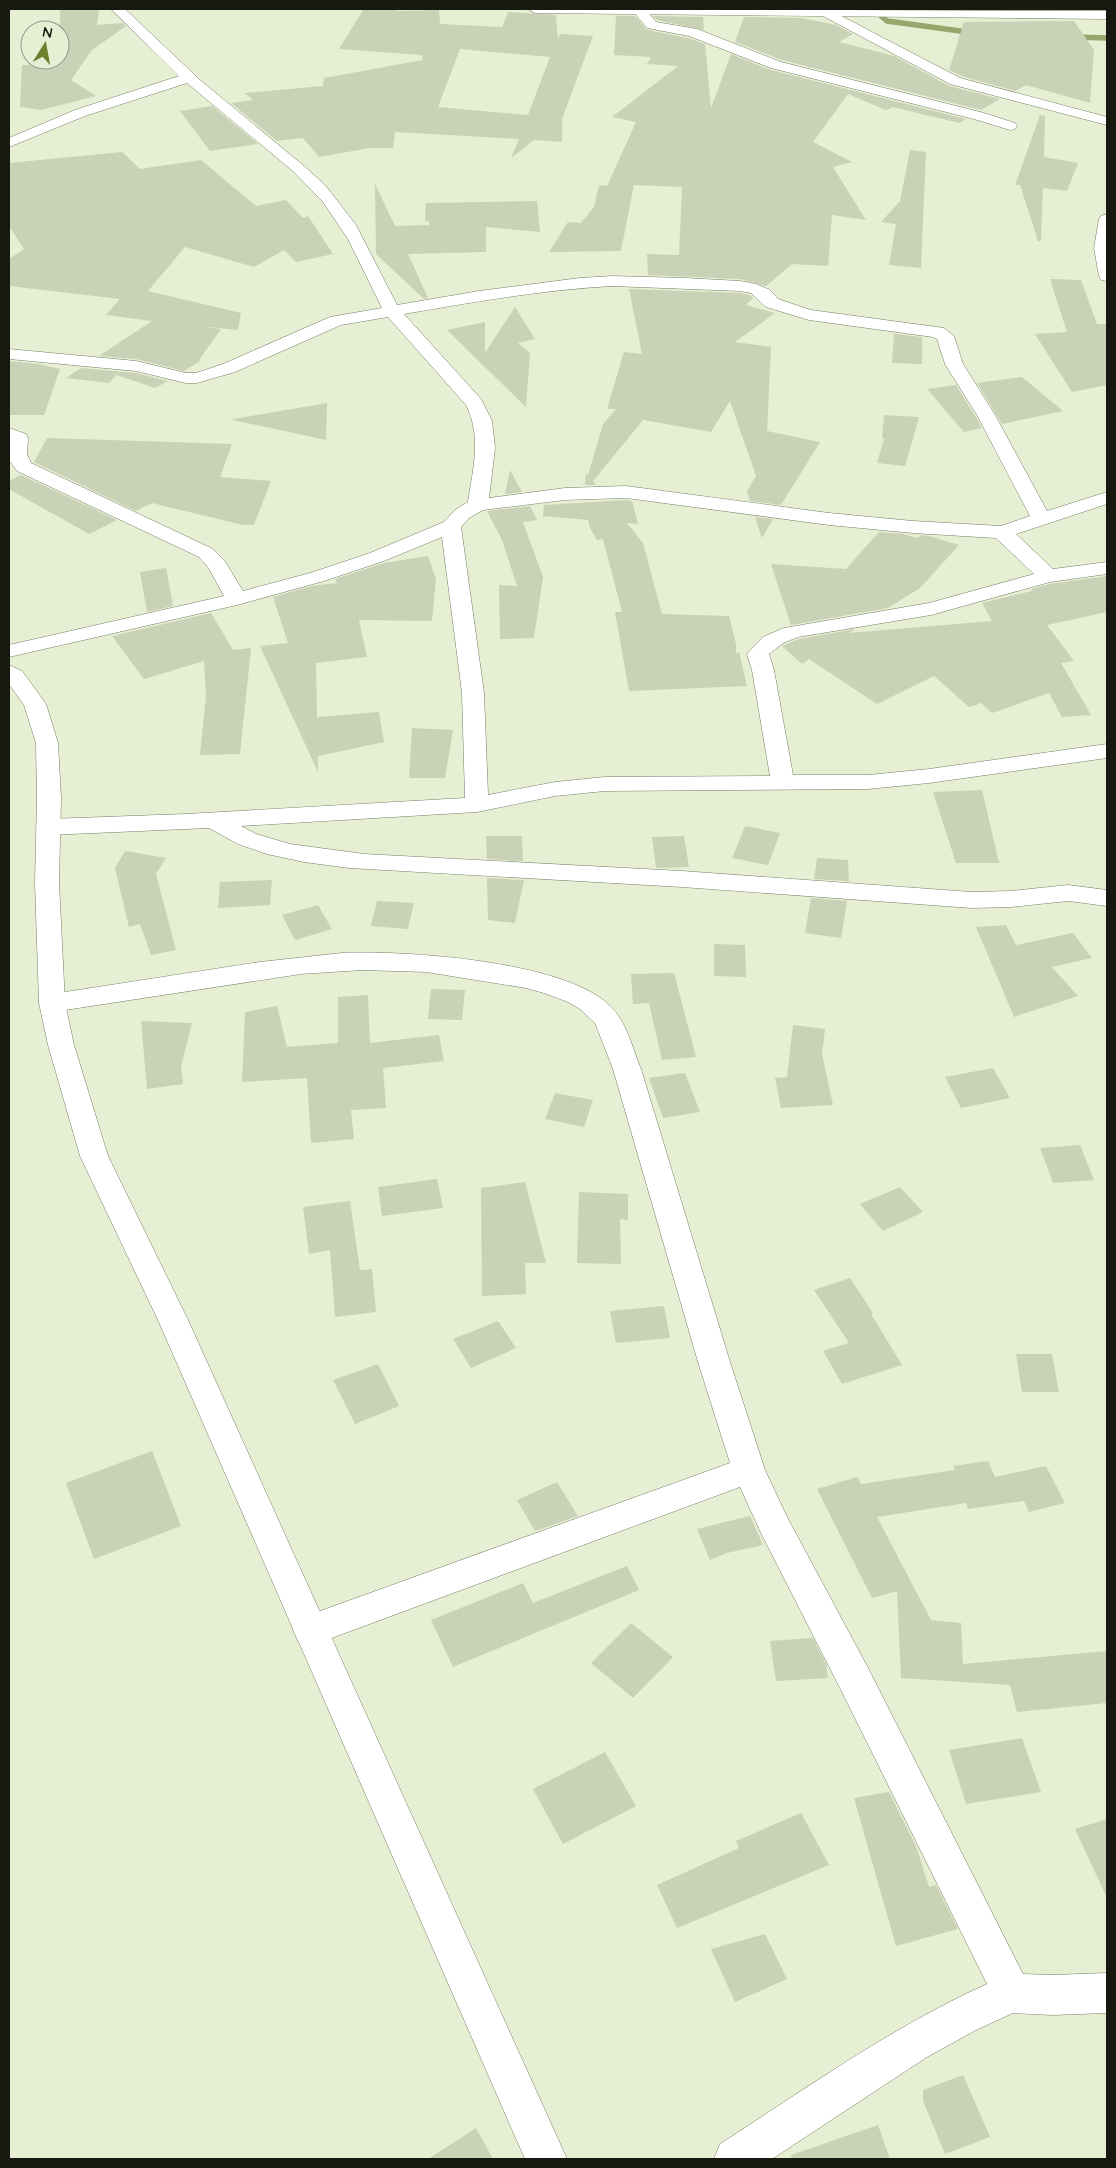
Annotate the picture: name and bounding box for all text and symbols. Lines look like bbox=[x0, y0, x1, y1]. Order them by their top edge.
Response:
north arrow bbox=[20, 20, 70, 70]
text: N bbox=[41, 22, 54, 42]

